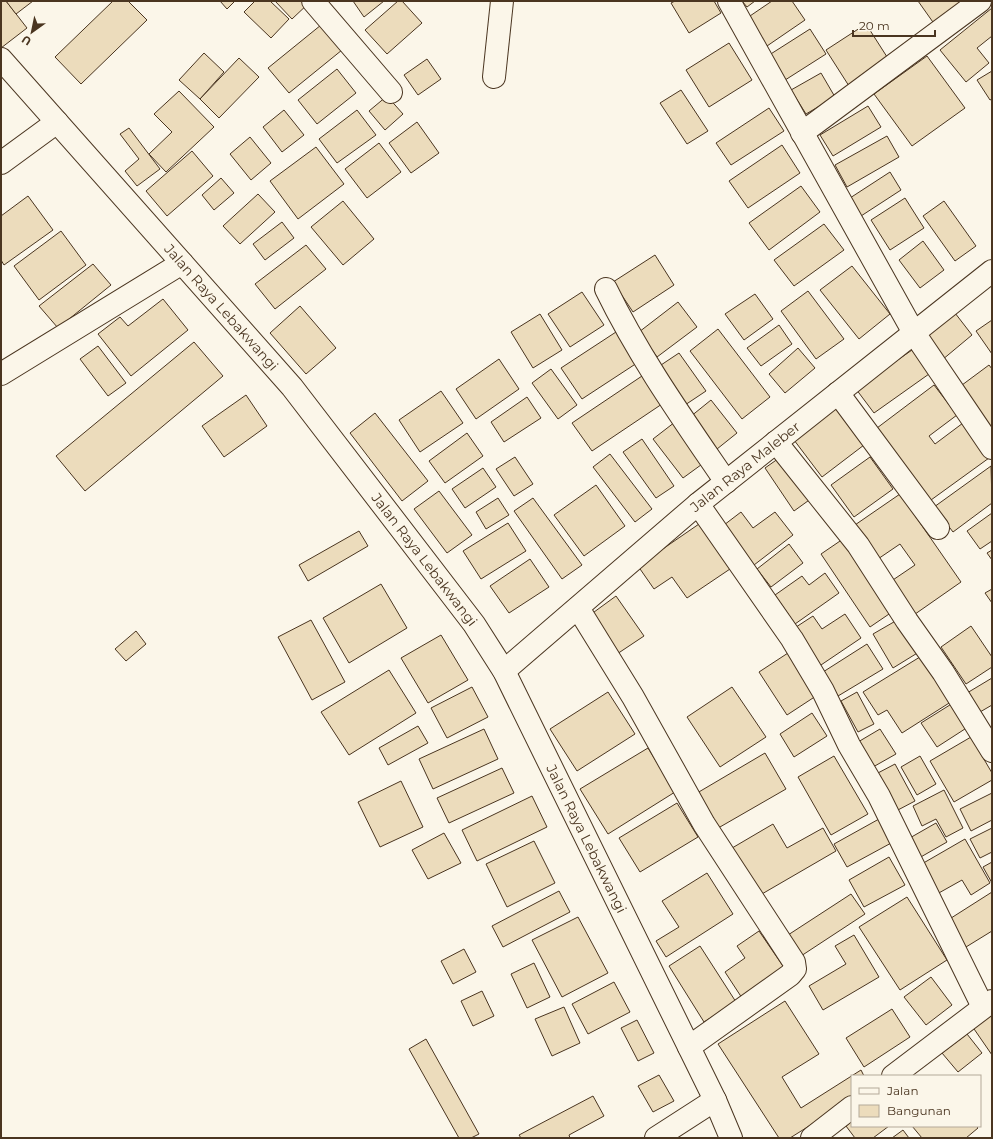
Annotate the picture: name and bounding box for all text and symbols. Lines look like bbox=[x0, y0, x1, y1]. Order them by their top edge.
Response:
north arrow bbox=[12, 12, 52, 52]
scale bar bbox=[853, 12, 935, 38]
text: 20 m bbox=[859, 18, 890, 33]
text: U bbox=[19, 32, 34, 49]
street label: Jalan Raya Lebakwangi bbox=[160, 240, 282, 374]
street label: Jalan Raya Maleber bbox=[686, 417, 804, 516]
street label: Jalan Raya Lebakwangi bbox=[367, 488, 481, 630]
street label: Jalan Raya Lebakwangi bbox=[542, 761, 631, 916]
legend bbox=[851, 1075, 981, 1127]
text: Jalan bbox=[886, 1083, 919, 1098]
text: Bangunan bbox=[887, 1103, 951, 1118]

